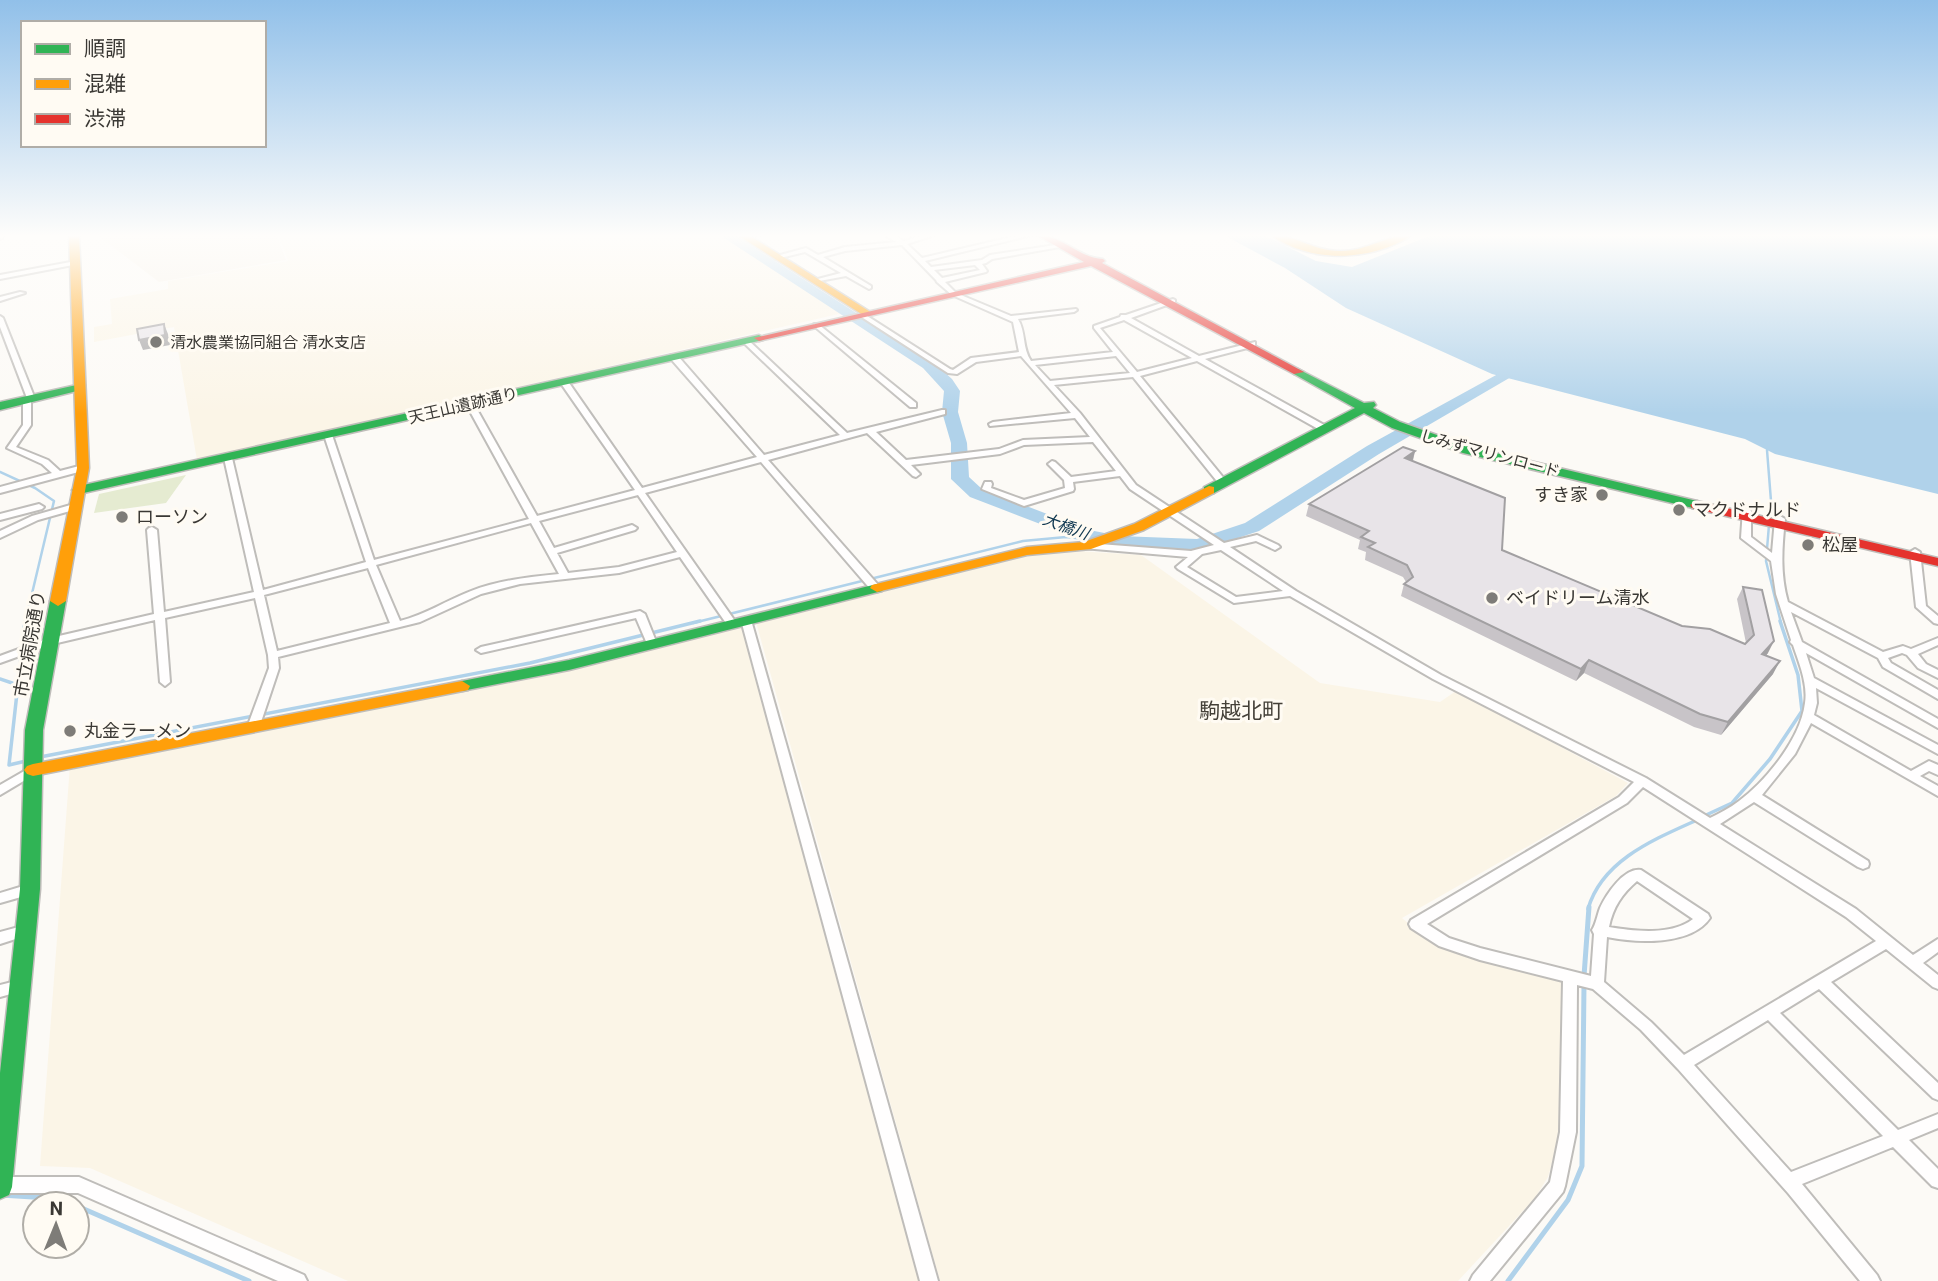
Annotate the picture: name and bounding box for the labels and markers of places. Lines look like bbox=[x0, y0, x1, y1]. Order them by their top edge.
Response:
place label: 清水農業協同組合 清水支店 bbox=[170, 333, 366, 352]
marker: 清水農業協同組合 清水支店 bbox=[148, 334, 164, 350]
place label: すき家 bbox=[1534, 484, 1588, 505]
marker: すき家 bbox=[1594, 487, 1610, 503]
place label: マクドナルド bbox=[1693, 499, 1801, 520]
marker: マクドナルド bbox=[1671, 502, 1687, 518]
place label: ローソン bbox=[136, 506, 208, 527]
marker: ローソン bbox=[114, 509, 130, 525]
place label: 松屋 bbox=[1822, 534, 1858, 555]
marker: 松屋 bbox=[1800, 537, 1816, 553]
place label: ベイドリーム清水 bbox=[1506, 587, 1649, 608]
marker: ベイドリーム清水 bbox=[1484, 590, 1500, 606]
place label: 丸金ラーメン bbox=[84, 720, 191, 741]
marker: 丸金ラーメン bbox=[62, 723, 78, 739]

